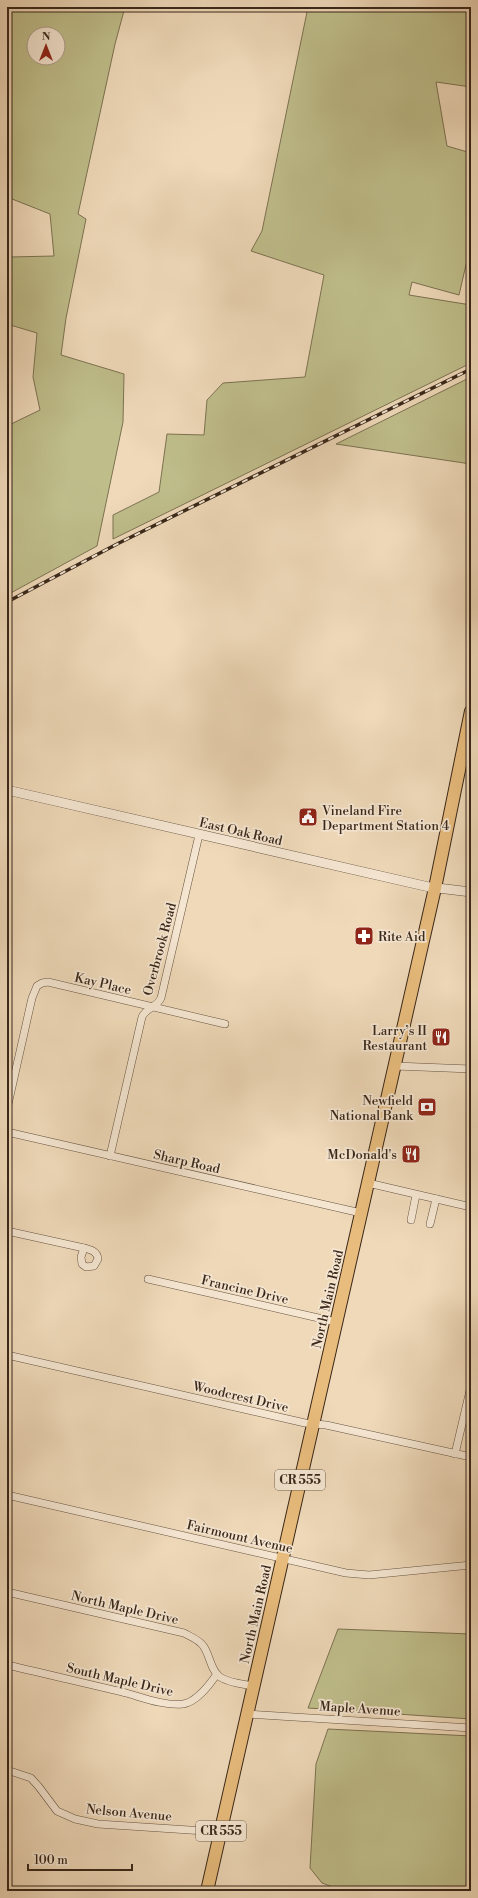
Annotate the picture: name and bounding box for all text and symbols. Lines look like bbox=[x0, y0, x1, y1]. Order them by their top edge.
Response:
north arrow bbox=[26, 26, 66, 66]
text: N bbox=[42, 30, 51, 44]
place label: Vineland Fire Department Station 4 bbox=[321, 803, 450, 834]
public building icon: Vineland Fire Department Station 4 bbox=[297, 806, 319, 828]
street label: East Oak Road bbox=[198, 815, 285, 849]
street label: Overbrook Road bbox=[140, 900, 180, 998]
pharmacy icon: Rite Aid bbox=[353, 925, 375, 947]
place label: Rite Aid bbox=[378, 929, 426, 945]
street label: Kay Place bbox=[73, 970, 133, 998]
place label: Larry’s II Restaurant bbox=[362, 1023, 427, 1054]
restaurant icon: Larry’s II Restaurant bbox=[430, 1026, 452, 1048]
place label: Newfield National Bank bbox=[330, 1093, 414, 1124]
bank icon: Newfield National Bank bbox=[416, 1096, 438, 1118]
restaurant icon: McDonald's bbox=[400, 1143, 422, 1165]
street label: Sharp Road bbox=[152, 1147, 222, 1178]
place label: McDonald's bbox=[327, 1147, 397, 1163]
street label: North Main Road bbox=[309, 1248, 347, 1350]
street label: Francine Drive bbox=[200, 1272, 290, 1308]
street label: Woodcrest Drive bbox=[190, 1378, 291, 1416]
road number: CR 555 bbox=[275, 1470, 325, 1490]
street label: Fairmount Avenue bbox=[185, 1517, 295, 1557]
street label: North Main Road bbox=[237, 1563, 275, 1665]
street label: North Maple Drive bbox=[69, 1588, 180, 1628]
street label: South Maple Drive bbox=[65, 1660, 175, 1700]
street label: Maple Avenue bbox=[319, 1698, 402, 1720]
street label: Nelson Avenue bbox=[85, 1801, 173, 1825]
road number: CR 555 bbox=[196, 1821, 246, 1841]
scale bar bbox=[28, 1846, 132, 1872]
text: 100 m bbox=[34, 1853, 68, 1868]

